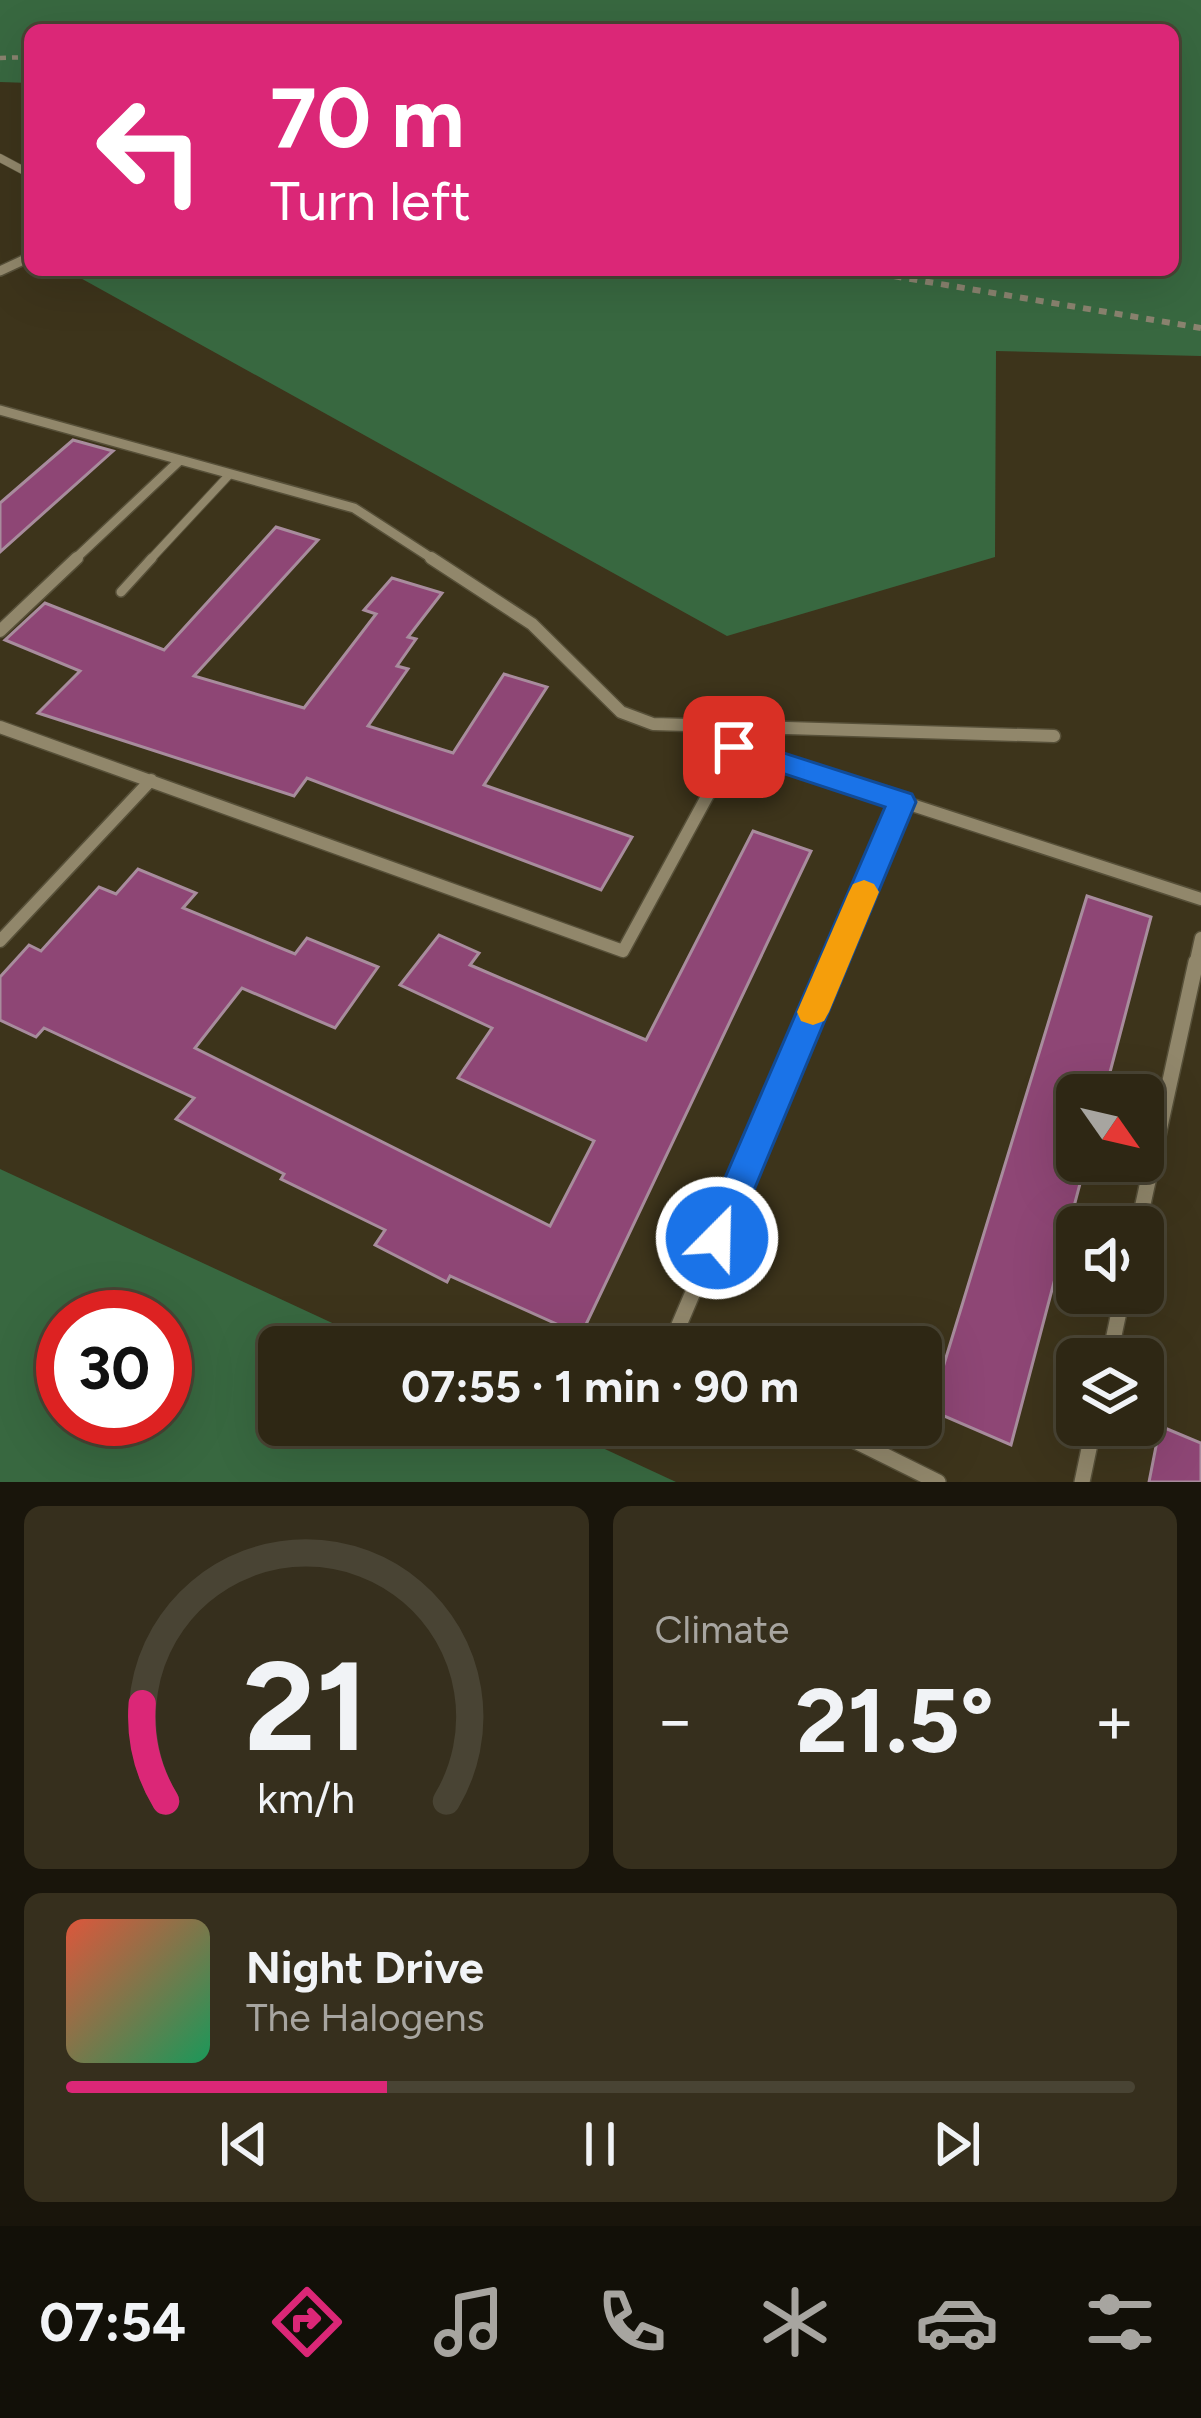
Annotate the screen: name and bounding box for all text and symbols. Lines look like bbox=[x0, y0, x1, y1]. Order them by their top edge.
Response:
text: 70 m bbox=[270, 67, 464, 168]
icon: left bbox=[72, 72, 228, 228]
text: Turn left bbox=[270, 169, 471, 234]
pin bbox=[683, 696, 785, 798]
icon: arrive bbox=[701, 714, 767, 780]
north arrow bbox=[1056, 1074, 1164, 1182]
map controls bbox=[1056, 1074, 1164, 1446]
position arrow bbox=[654, 1175, 780, 1301]
button: sound bbox=[1056, 1206, 1164, 1314]
speed limit sign: 30 bbox=[36, 1290, 192, 1446]
button: layers bbox=[1056, 1338, 1164, 1446]
text: 07:55 · 1 min · 90 m bbox=[401, 1359, 799, 1413]
text: Climate bbox=[655, 1606, 789, 1653]
text: 21 bbox=[244, 1631, 369, 1781]
text: 21.5° bbox=[795, 1666, 994, 1775]
text: − bbox=[655, 1680, 696, 1760]
text: + bbox=[1094, 1680, 1135, 1760]
text: km/h bbox=[257, 1771, 355, 1823]
text: Night Drive bbox=[246, 1940, 484, 1994]
text: The Halogens bbox=[246, 1994, 485, 2041]
icon: previous bbox=[211, 2111, 277, 2177]
icon: pause bbox=[567, 2111, 633, 2177]
icon: next bbox=[924, 2111, 990, 2177]
icon: directions bbox=[265, 2280, 349, 2364]
icon: music bbox=[427, 2280, 511, 2364]
icon: phone bbox=[590, 2280, 674, 2364]
icon: climate bbox=[753, 2280, 837, 2364]
icon: car bbox=[915, 2280, 999, 2364]
icon: filters bbox=[1078, 2280, 1162, 2364]
text: 07:54 bbox=[39, 2290, 186, 2355]

